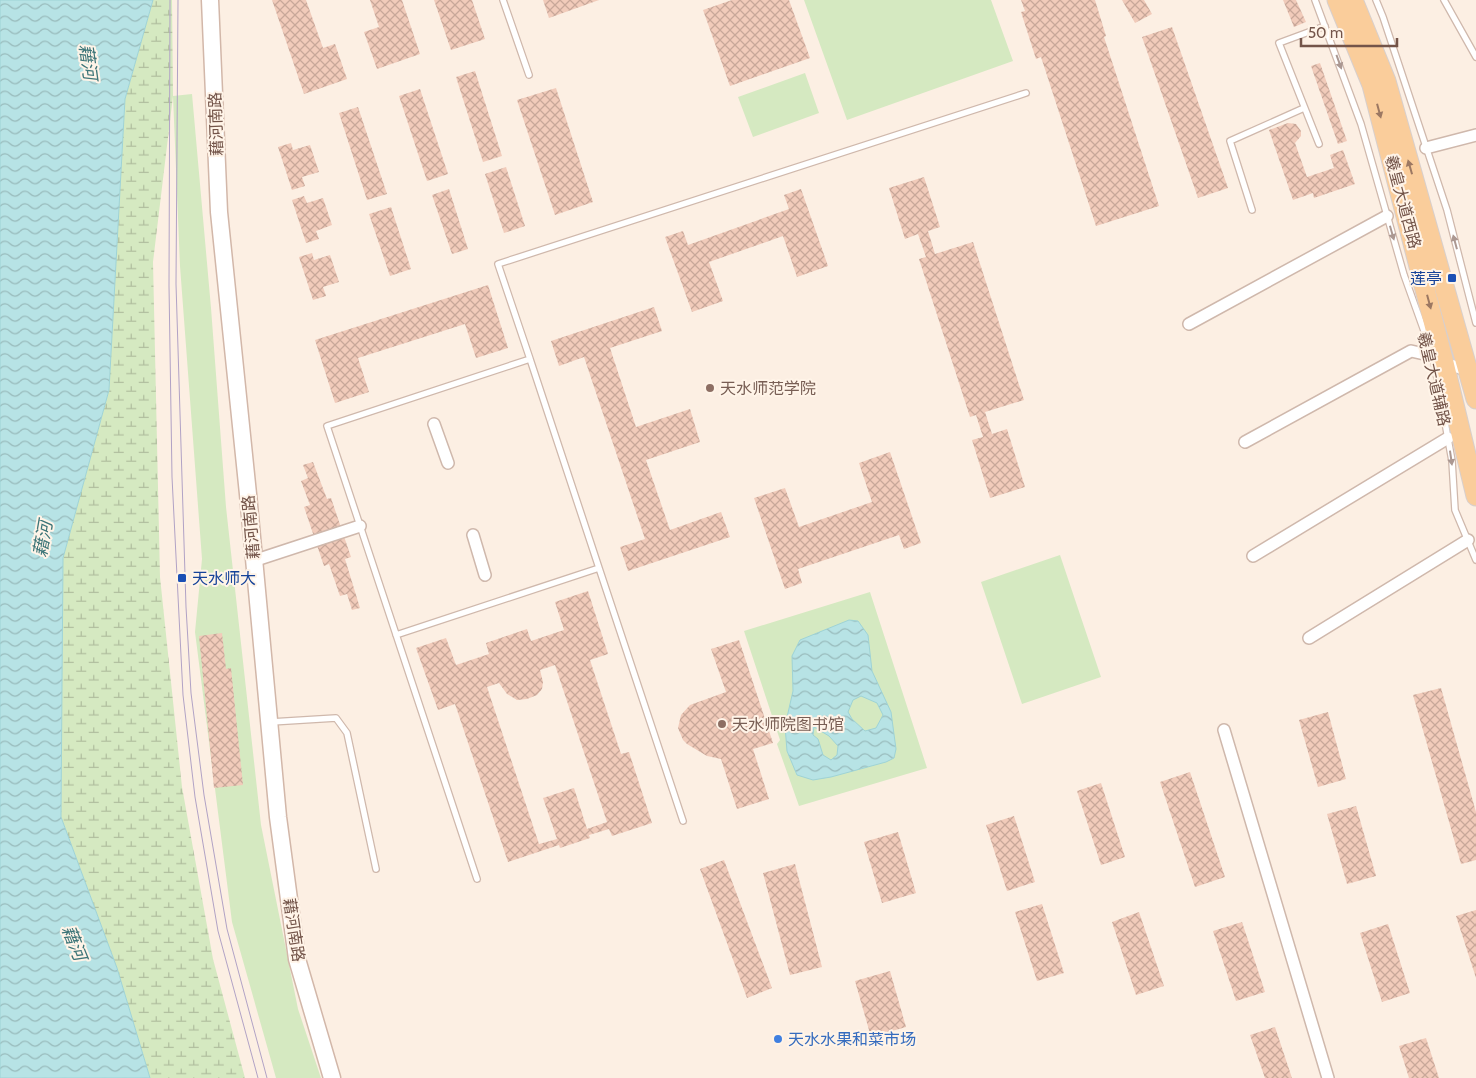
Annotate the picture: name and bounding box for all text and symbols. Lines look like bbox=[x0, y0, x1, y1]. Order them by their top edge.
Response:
scale bar bbox=[1301, 15, 1397, 47]
text: 50 m bbox=[1308, 24, 1343, 42]
water label: 藉河 bbox=[75, 43, 102, 84]
one-way arrow bbox=[1335, 55, 1343, 70]
street label: 藉河南路 bbox=[205, 92, 227, 156]
one-way arrow bbox=[1375, 103, 1383, 119]
street label: 羲皇大道西路 bbox=[1381, 153, 1425, 251]
one-way arrow bbox=[1406, 160, 1414, 175]
one-way arrow bbox=[1389, 226, 1397, 241]
one-way arrow bbox=[1451, 235, 1459, 250]
place label: 莲亭 bbox=[1410, 269, 1442, 288]
marker: 莲亭 bbox=[1446, 272, 1458, 284]
one-way arrow bbox=[1425, 295, 1433, 310]
street label: 羲皇大道辅路 bbox=[1414, 330, 1454, 428]
place label: 天水师范学院 bbox=[720, 379, 816, 398]
marker: 天水师范学院 bbox=[704, 382, 716, 394]
one-way arrow bbox=[1448, 450, 1456, 466]
street label: 藉河南路 bbox=[239, 494, 263, 560]
water label: 藉河 bbox=[29, 516, 57, 559]
place label: 天水师大 bbox=[192, 569, 256, 588]
marker: 天水师大 bbox=[176, 572, 188, 584]
place label: 天水师院图书馆 bbox=[732, 715, 844, 734]
marker: 天水师院图书馆 bbox=[716, 718, 728, 730]
street label: 藉河南路 bbox=[280, 897, 308, 963]
water label: 藉河 bbox=[57, 922, 92, 967]
place label: 天水水果和菜市场 bbox=[788, 1030, 916, 1049]
marker: 天水水果和菜市场 bbox=[772, 1033, 784, 1045]

